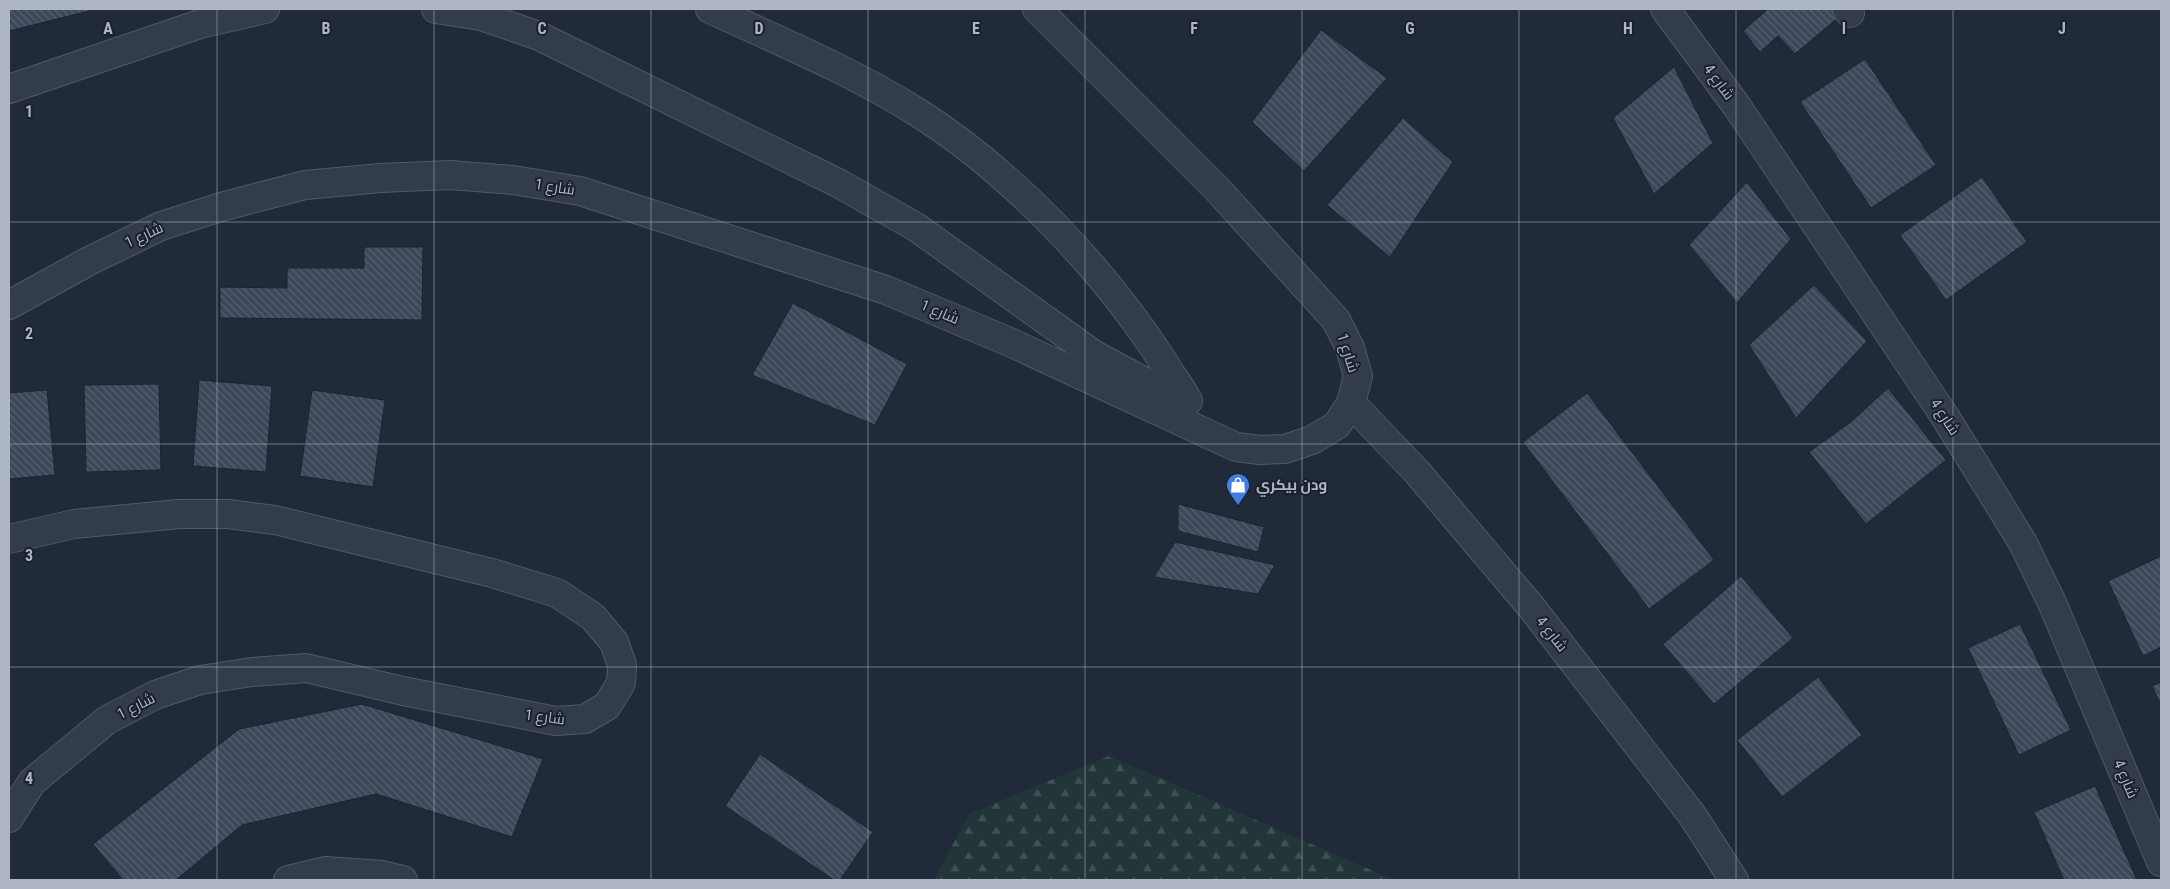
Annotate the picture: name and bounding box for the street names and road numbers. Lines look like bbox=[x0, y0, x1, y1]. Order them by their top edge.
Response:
street label: شارع 4 bbox=[1698, 61, 1738, 105]
street label: شارع 1 bbox=[534, 175, 576, 201]
street label: شارع 1 bbox=[122, 218, 167, 253]
street label: شارع 1 bbox=[917, 296, 962, 330]
street label: شارع 1 bbox=[1331, 331, 1363, 375]
street label: شارع 4 bbox=[1925, 395, 1963, 440]
street label: شارع 4 bbox=[1531, 613, 1571, 656]
street label: شارع 1 bbox=[114, 689, 159, 725]
street label: شارع 1 bbox=[524, 706, 566, 730]
street label: شارع 4 bbox=[2108, 757, 2142, 802]

